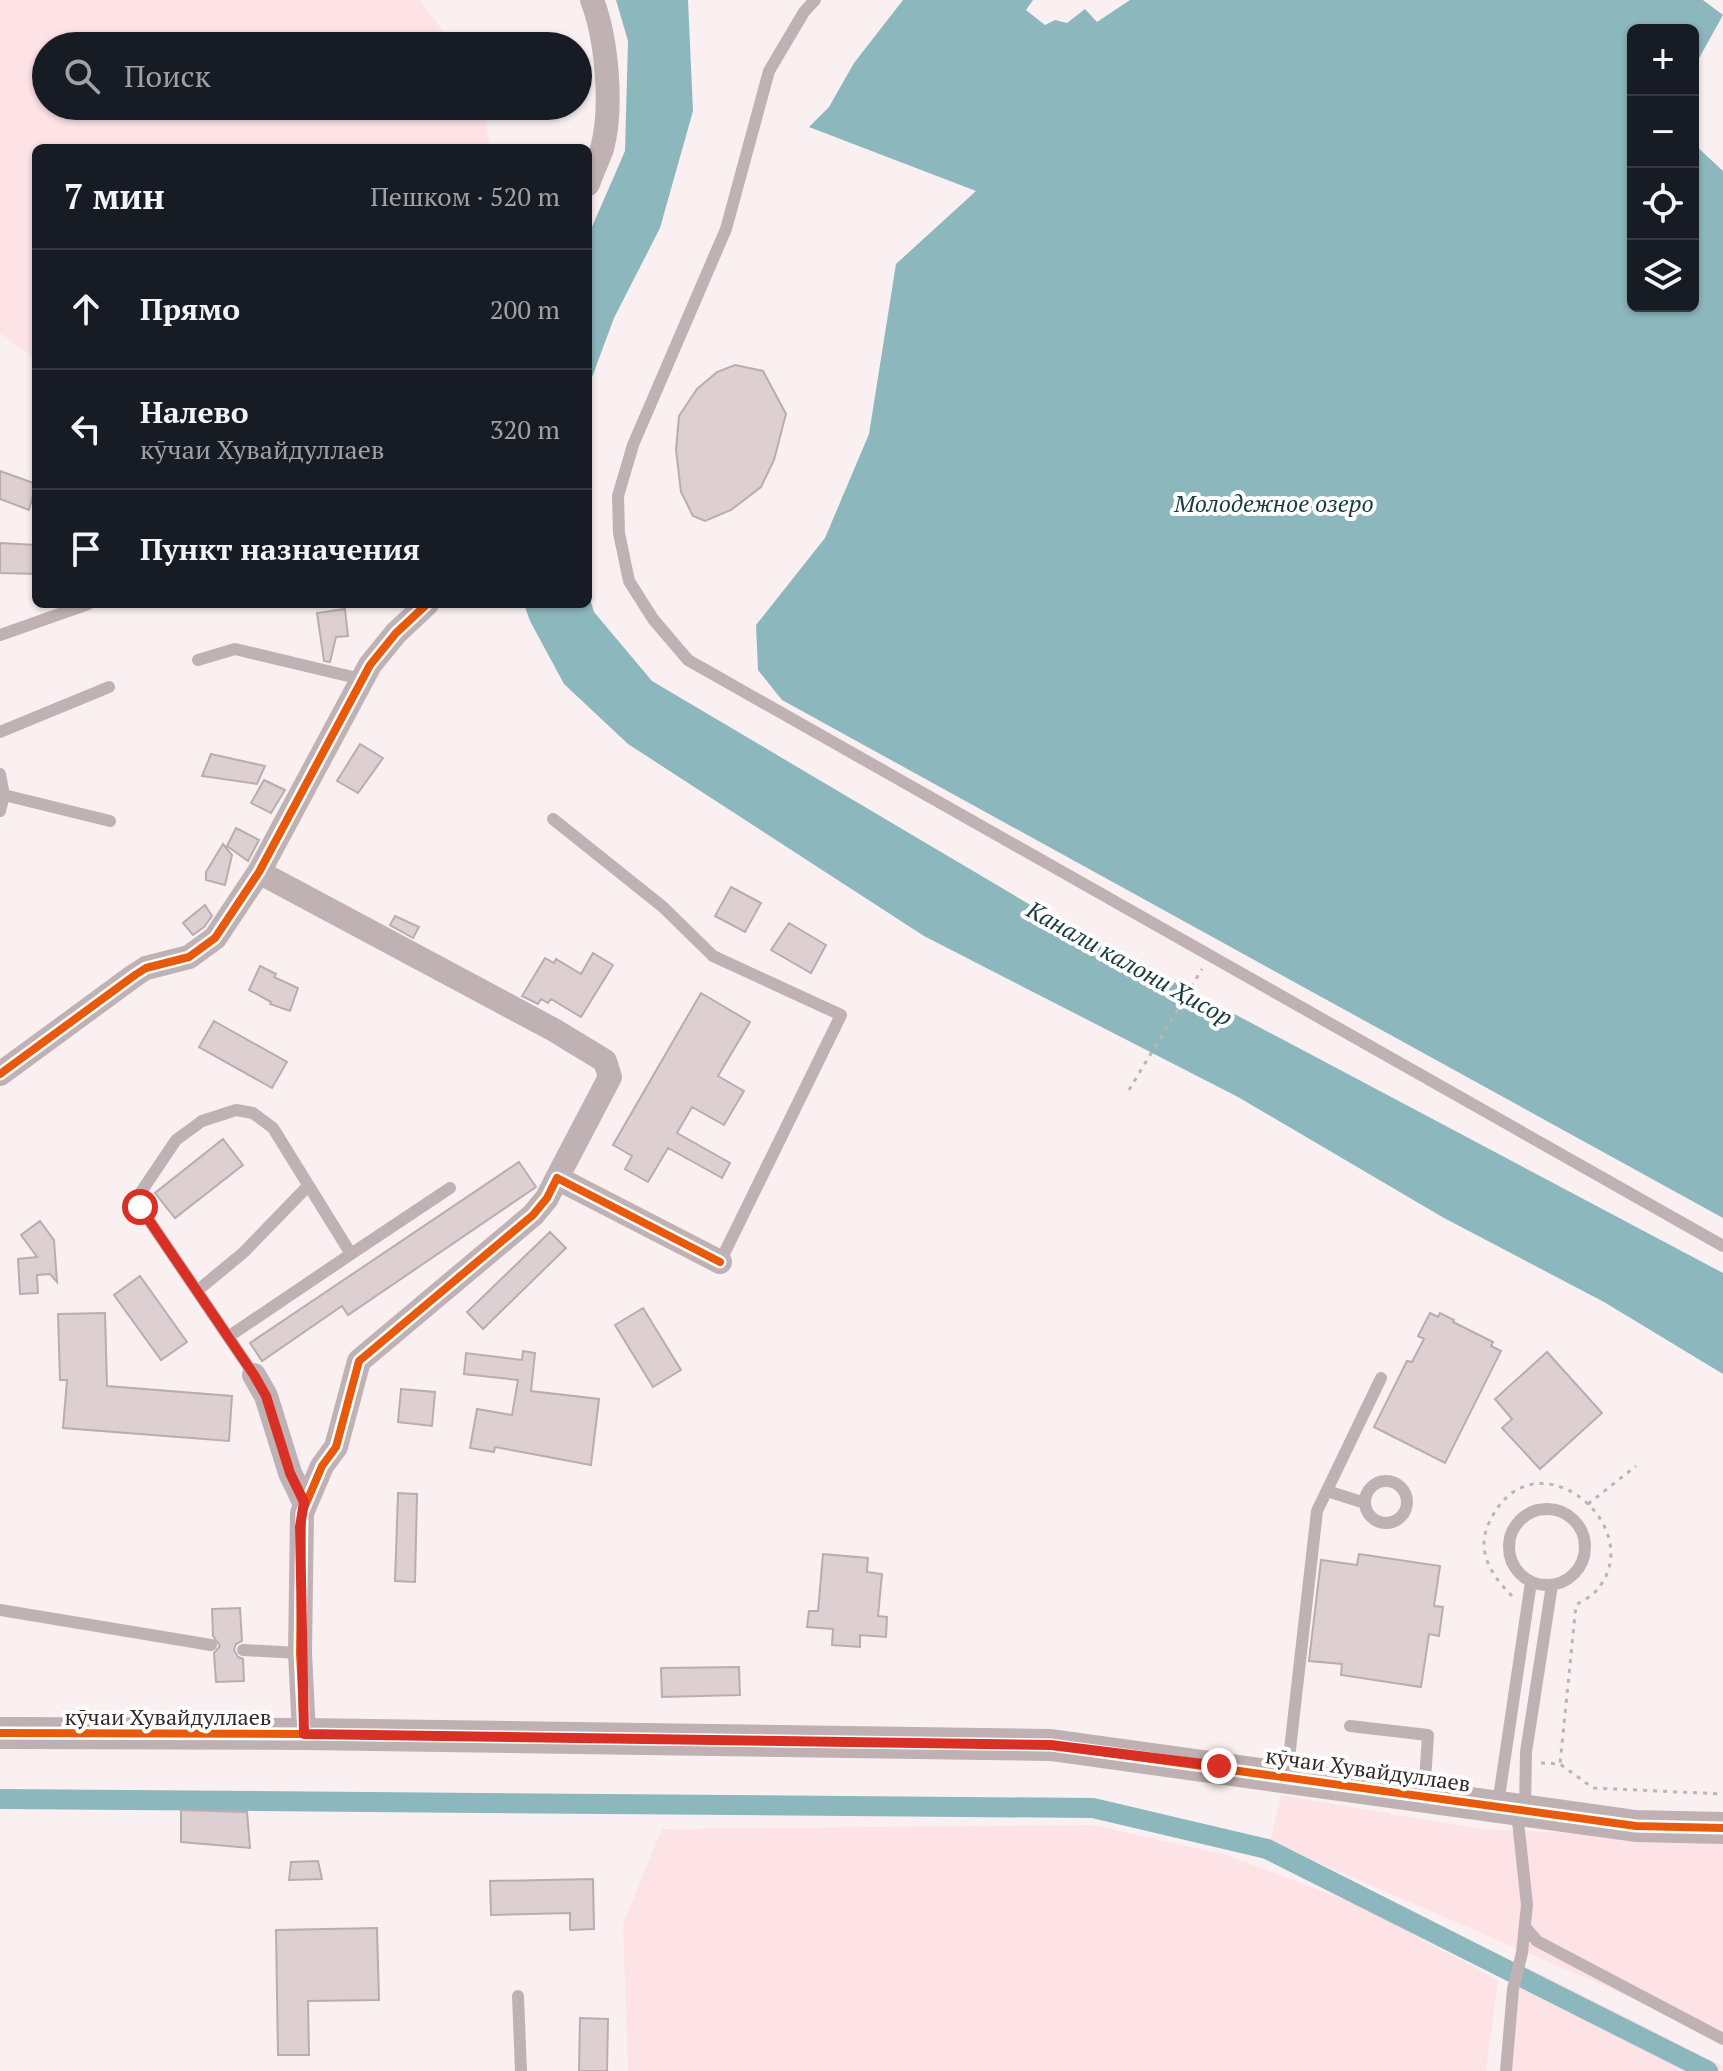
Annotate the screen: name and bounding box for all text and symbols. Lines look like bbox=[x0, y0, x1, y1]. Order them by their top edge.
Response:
map controls bbox=[1627, 24, 1699, 312]
button: + bbox=[1627, 24, 1699, 96]
search box bbox=[32, 32, 592, 120]
icon: search bbox=[60, 54, 104, 98]
text: Поиск bbox=[124, 56, 211, 96]
button: − bbox=[1627, 96, 1699, 168]
button: locate bbox=[1627, 168, 1699, 240]
text: 7 мин bbox=[64, 174, 165, 219]
text: Пешком · 520 m bbox=[370, 179, 560, 213]
button: layers bbox=[1627, 240, 1699, 312]
icon: ahead bbox=[64, 287, 108, 331]
text: Прямо bbox=[140, 289, 240, 329]
text: 200 m bbox=[490, 292, 560, 326]
text: Налево bbox=[140, 392, 249, 432]
icon: left bbox=[64, 407, 108, 451]
text: 320 m bbox=[490, 412, 560, 446]
text: кӯчаи Хувайдуллаев bbox=[140, 432, 384, 466]
water label: Молодежное озеро bbox=[1173, 487, 1374, 519]
icon: arrive bbox=[64, 527, 108, 571]
text: Пункт назначения bbox=[140, 529, 420, 569]
water label: Канали калони Ҳисор bbox=[1021, 893, 1239, 1033]
route start bbox=[122, 1189, 158, 1225]
street label: кӯчаи Хувайдуллаев bbox=[65, 1702, 271, 1731]
street label: кӯчаи Хувайдуллаев bbox=[1264, 1740, 1472, 1798]
route end bbox=[1201, 1748, 1237, 1784]

